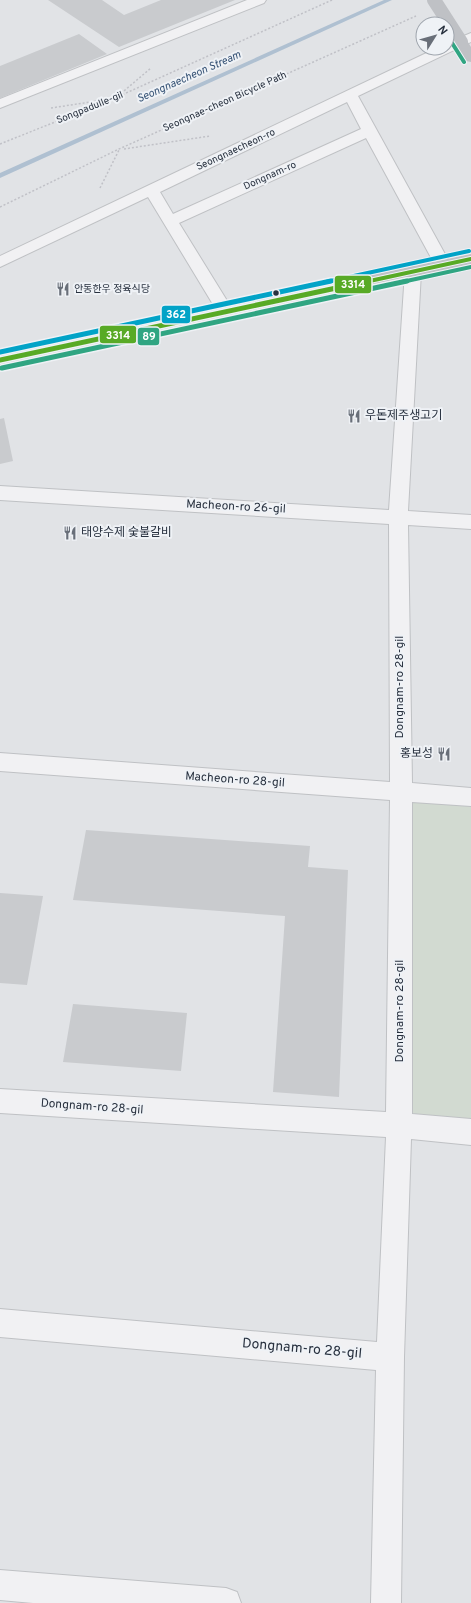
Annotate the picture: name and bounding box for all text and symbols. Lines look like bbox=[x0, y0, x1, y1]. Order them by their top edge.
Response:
north arrow bbox=[415, 16, 455, 56]
text: N bbox=[434, 23, 450, 38]
water label: Seongnaecheon Stream bbox=[135, 48, 243, 106]
street label: Seongnae-cheon Bicycle Path bbox=[161, 69, 289, 135]
street label: Songpadulle-gil bbox=[55, 89, 125, 127]
street label: Seongnaecheon-ro bbox=[194, 126, 278, 174]
street label: Dongnam-ro bbox=[242, 158, 299, 193]
line badge: 3314 bbox=[334, 275, 372, 294]
text: 3314 bbox=[341, 278, 365, 292]
restaurant icon: 안동한우 정육식당 bbox=[55, 281, 71, 297]
place label: 안동한우 정육식당 bbox=[74, 283, 150, 296]
unlabelled marker bbox=[271, 288, 281, 298]
line badge: 362 bbox=[161, 305, 191, 324]
text: 362 bbox=[166, 308, 186, 322]
line badge: 3314 bbox=[99, 325, 137, 344]
line badge: 89 bbox=[137, 327, 160, 346]
text: 3314 bbox=[106, 329, 130, 343]
text: 89 bbox=[142, 330, 156, 344]
restaurant icon: 우돈제주생고기 bbox=[346, 408, 362, 424]
place label: 우돈제주생고기 bbox=[365, 408, 442, 424]
street label: Macheon-ro 26-gil bbox=[186, 496, 286, 518]
restaurant icon: 태양수제 숯불갈비 bbox=[62, 525, 78, 541]
place label: 태양수제 숯불갈비 bbox=[81, 525, 172, 541]
street label: Dongnam-ro 28-gil bbox=[392, 636, 408, 739]
place label: 홍보성 bbox=[400, 746, 433, 762]
restaurant icon: 홍보성 bbox=[436, 746, 452, 762]
street label: Macheon-ro 28-gil bbox=[185, 769, 285, 791]
street label: Dongnam-ro 28-gil bbox=[392, 960, 408, 1063]
street label: Dongnam-ro 28-gil bbox=[40, 1095, 144, 1119]
street label: Dongnam-ro 28-gil bbox=[241, 1335, 363, 1363]

